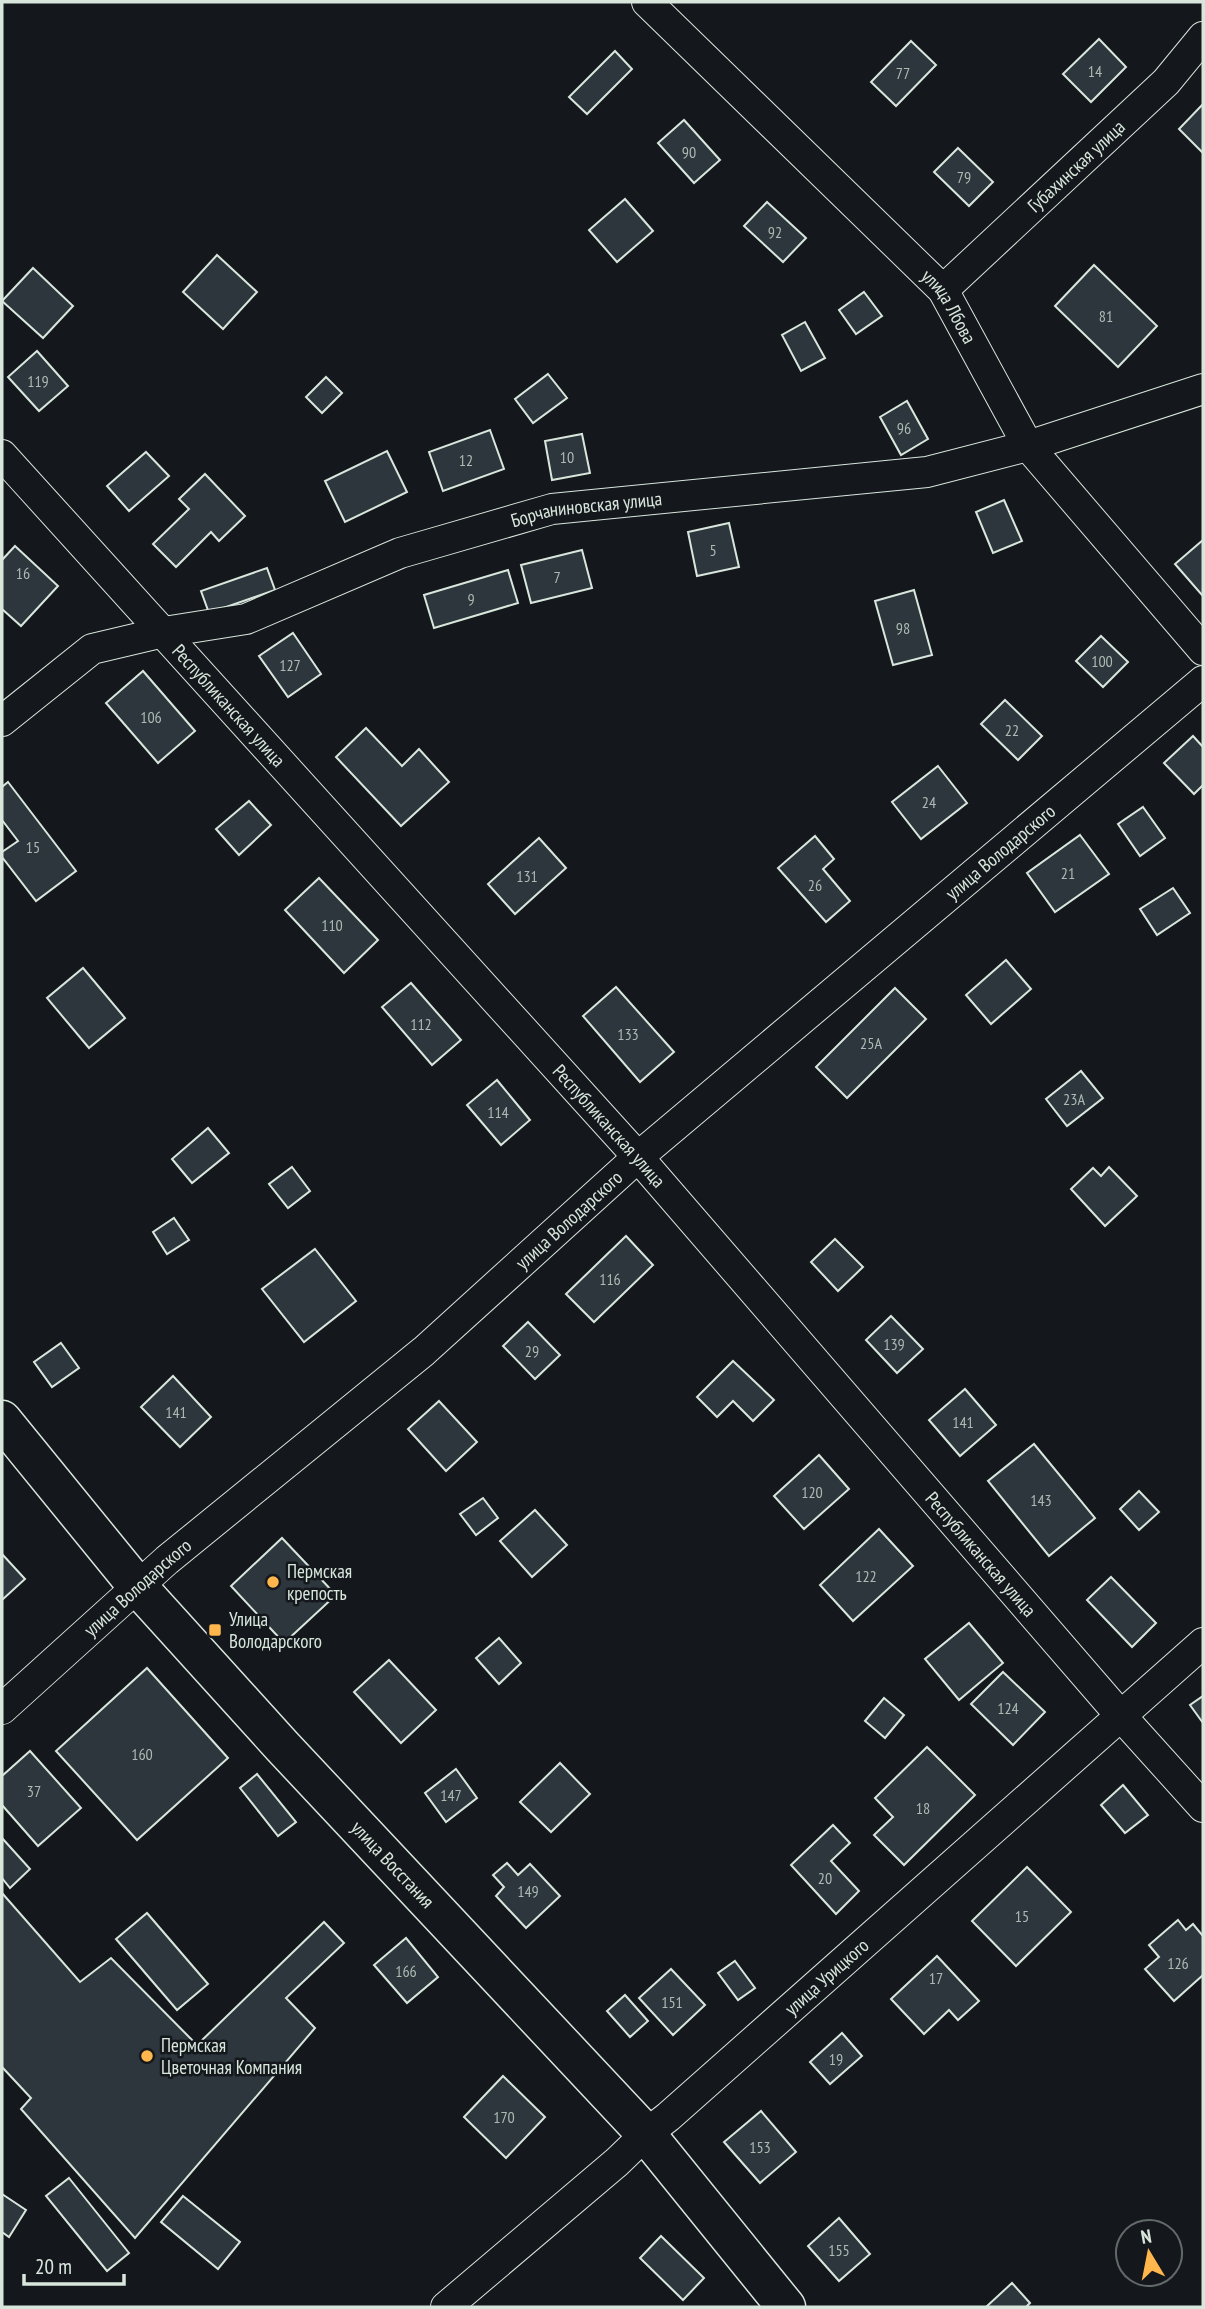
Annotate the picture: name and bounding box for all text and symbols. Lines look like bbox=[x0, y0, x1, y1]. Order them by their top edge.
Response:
house number: 14 bbox=[1088, 61, 1102, 81]
house number: 77 bbox=[896, 63, 910, 83]
street label: Губахинская улица bbox=[1022, 115, 1130, 217]
house number: 90 bbox=[682, 142, 696, 162]
house number: 79 bbox=[957, 167, 971, 187]
house number: 92 bbox=[768, 222, 782, 242]
street label: улица Лбова bbox=[917, 264, 982, 348]
house number: 81 bbox=[1099, 306, 1113, 326]
house number: 119 bbox=[27, 371, 49, 391]
house number: 96 bbox=[897, 418, 911, 438]
house number: 10 bbox=[560, 447, 574, 467]
house number: 12 bbox=[459, 450, 473, 470]
street label: Борчаниновская улица bbox=[508, 486, 663, 532]
house number: 5 bbox=[709, 540, 717, 560]
house number: 16 bbox=[16, 563, 30, 583]
house number: 7 bbox=[553, 567, 561, 587]
house number: 9 bbox=[467, 589, 475, 609]
house number: 98 bbox=[896, 618, 910, 638]
street label: Республиканская улица bbox=[167, 639, 291, 772]
house number: 100 bbox=[1091, 651, 1113, 671]
house number: 127 bbox=[279, 655, 301, 675]
house number: 106 bbox=[140, 707, 162, 727]
house number: 22 bbox=[1005, 720, 1019, 740]
house number: 24 bbox=[922, 792, 936, 812]
street label: улица Володарского bbox=[940, 799, 1060, 905]
house number: 15 bbox=[26, 837, 40, 857]
house number: 21 bbox=[1061, 863, 1075, 883]
house number: 131 bbox=[516, 866, 538, 886]
house number: 26 bbox=[808, 875, 822, 895]
house number: 110 bbox=[321, 915, 343, 935]
house number: 112 bbox=[410, 1014, 432, 1034]
house number: 133 bbox=[617, 1024, 639, 1044]
house number: 25А bbox=[860, 1033, 882, 1053]
street label: Республиканская улица bbox=[548, 1059, 671, 1192]
house number: 23А bbox=[1063, 1089, 1085, 1109]
house number: 114 bbox=[487, 1102, 509, 1122]
street label: улица Володарского bbox=[510, 1165, 627, 1274]
house number: 116 bbox=[599, 1269, 621, 1289]
house number: 139 bbox=[883, 1334, 905, 1354]
house number: 29 bbox=[525, 1341, 539, 1361]
house number: 141 bbox=[165, 1402, 187, 1422]
house number: 141 bbox=[952, 1412, 974, 1432]
house number: 120 bbox=[801, 1482, 823, 1502]
street label: Республиканская улица bbox=[921, 1487, 1042, 1621]
house number: 143 bbox=[1030, 1490, 1052, 1510]
street label: улица Володарского bbox=[78, 1533, 196, 1642]
place label: Пермская крепость bbox=[287, 1559, 352, 1605]
house number: 122 bbox=[855, 1566, 877, 1586]
marker: Пермская крепость bbox=[265, 1574, 281, 1590]
place label: Улица Володарского bbox=[229, 1607, 322, 1653]
marker: Улица Володарского bbox=[207, 1622, 223, 1638]
house number: 124 bbox=[997, 1698, 1019, 1718]
house number: 160 bbox=[131, 1744, 153, 1764]
house number: 37 bbox=[27, 1781, 41, 1801]
house number: 147 bbox=[440, 1785, 462, 1805]
house number: 18 bbox=[916, 1798, 930, 1818]
street label: улица Восстания bbox=[346, 1816, 440, 1913]
house number: 20 bbox=[818, 1868, 832, 1888]
house number: 149 bbox=[517, 1881, 539, 1901]
house number: 15 bbox=[1015, 1906, 1029, 1926]
street label: улица Урицкого bbox=[779, 1933, 873, 2020]
house number: 126 bbox=[1167, 1953, 1189, 1973]
house number: 166 bbox=[395, 1961, 417, 1981]
house number: 17 bbox=[929, 1968, 943, 1988]
house number: 151 bbox=[661, 1992, 683, 2012]
place label: Пермская Цветочная Компания bbox=[161, 2033, 302, 2079]
marker: Пермская Цветочная Компания bbox=[139, 2048, 155, 2064]
house number: 19 bbox=[829, 2049, 843, 2069]
house number: 170 bbox=[493, 2107, 515, 2127]
house number: 153 bbox=[749, 2137, 771, 2157]
north arrow bbox=[1114, 2218, 1184, 2288]
text: N bbox=[1139, 2224, 1153, 2249]
house number: 155 bbox=[828, 2240, 850, 2260]
scale bar bbox=[24, 2242, 124, 2286]
text: 20 m bbox=[35, 2253, 72, 2280]

